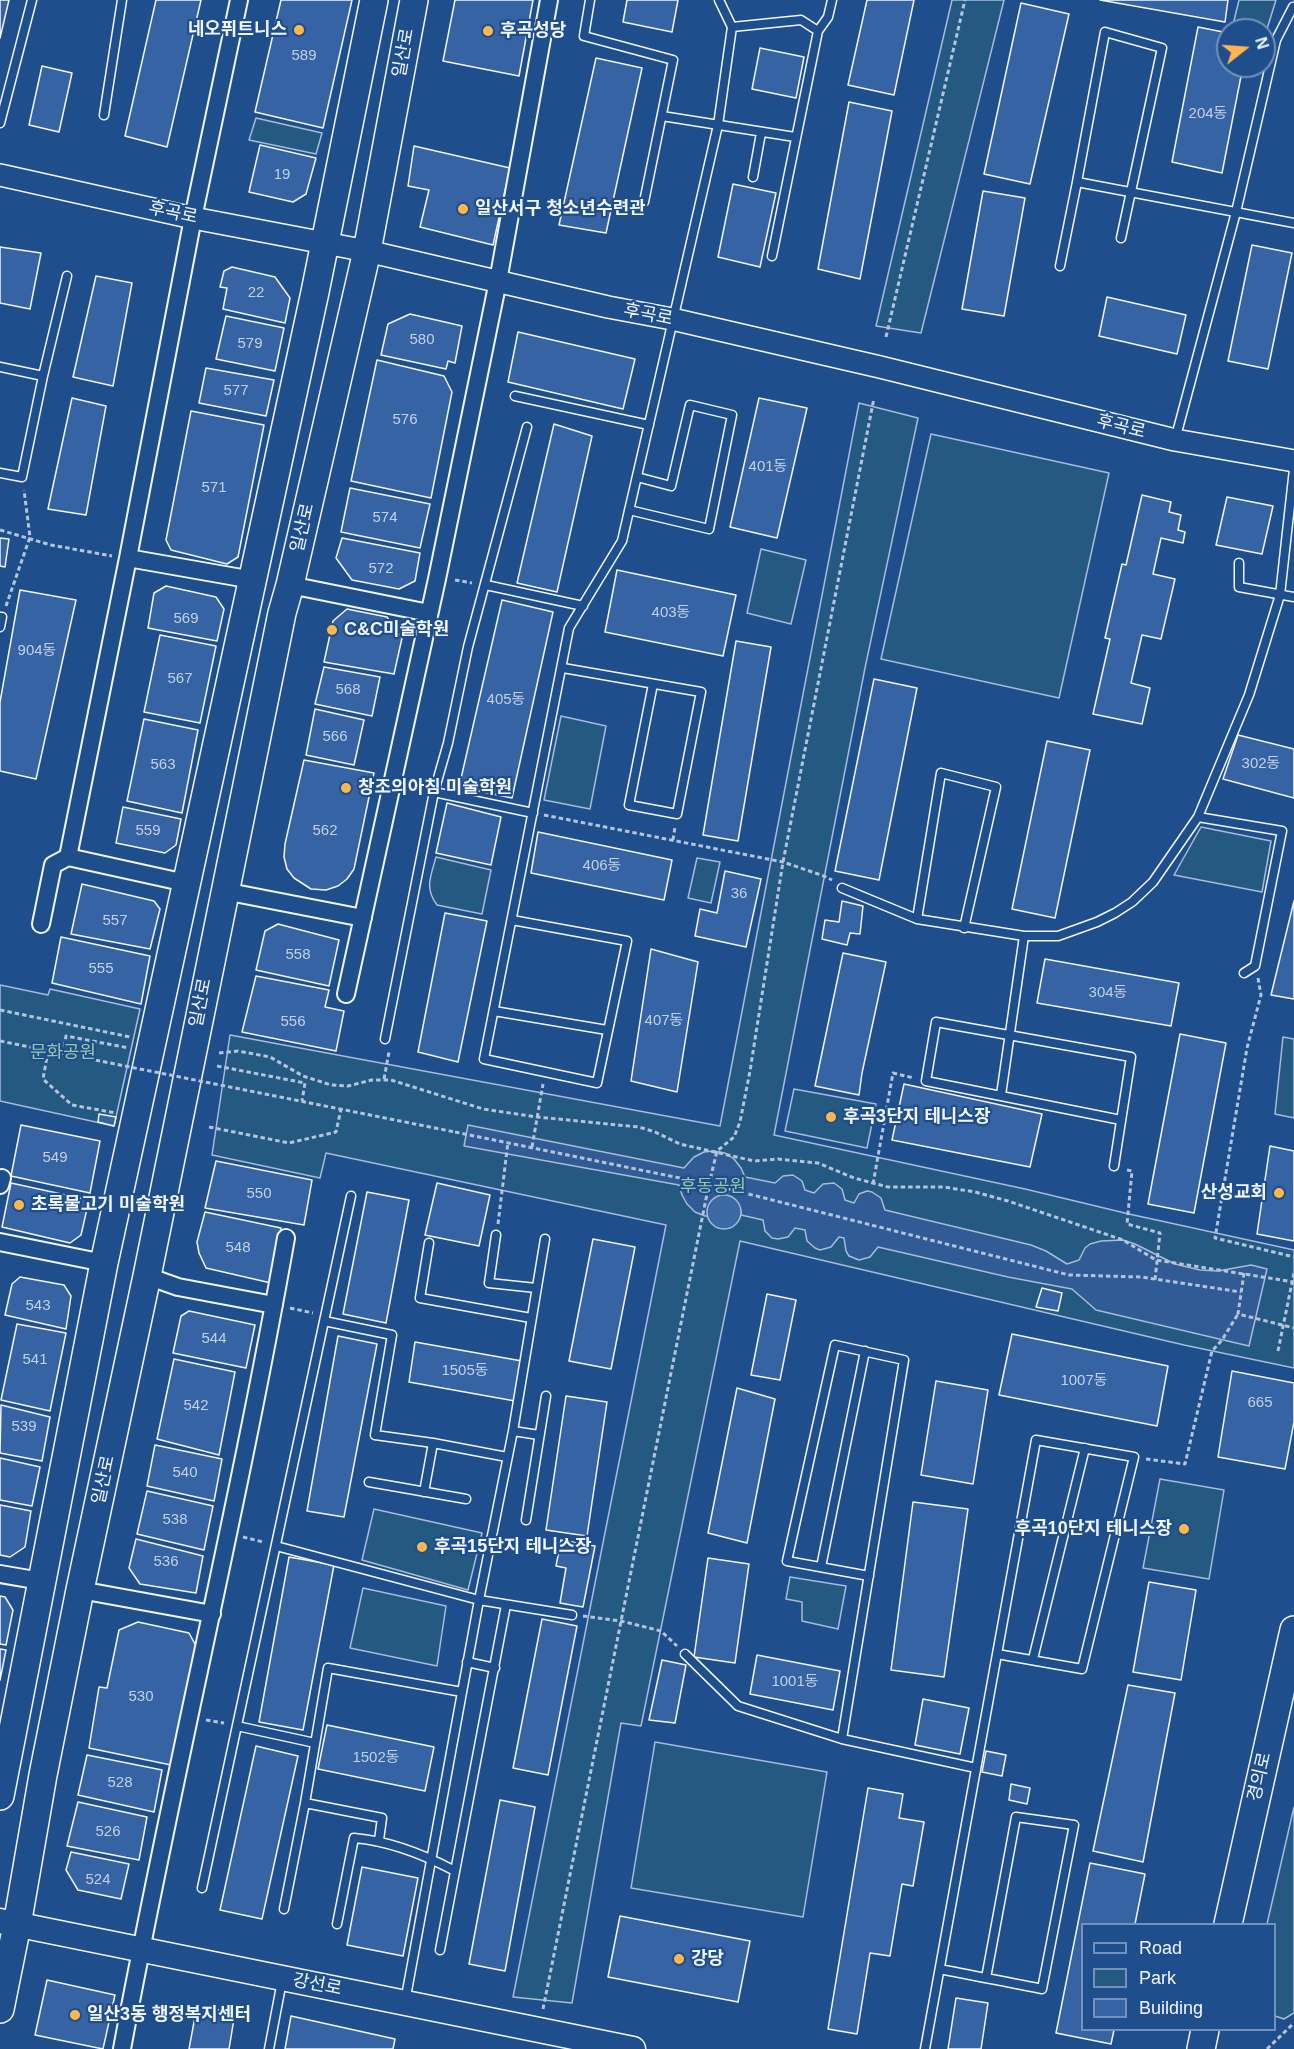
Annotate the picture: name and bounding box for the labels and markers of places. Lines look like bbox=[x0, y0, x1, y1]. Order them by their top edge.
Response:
place label: 네오퓌트니스 bbox=[188, 19, 287, 41]
place label: 후곡성당 bbox=[500, 20, 566, 42]
marker: 네오퓌트니스 bbox=[292, 23, 306, 37]
marker: 후곡성당 bbox=[481, 24, 495, 38]
place label: 일산서구 청소년수련관 bbox=[475, 198, 646, 220]
marker: 일산서구 청소년수련관 bbox=[456, 202, 470, 216]
place label: C&C미술학원 bbox=[344, 619, 449, 641]
marker: C&C미술학원 bbox=[325, 623, 339, 637]
place label: 창조의아침 미술학원 bbox=[358, 777, 512, 799]
marker: 창조의아침 미술학원 bbox=[339, 781, 353, 795]
place label: 후곡3단지 테니스장 bbox=[843, 1106, 990, 1128]
marker: 후곡3단지 테니스장 bbox=[824, 1110, 838, 1124]
place label: 산성교회 bbox=[1201, 1182, 1267, 1204]
marker: 산성교회 bbox=[1272, 1186, 1286, 1200]
place label: 초록물고기 미술학원 bbox=[31, 1194, 185, 1216]
marker: 초록물고기 미술학원 bbox=[12, 1198, 26, 1212]
place label: 후곡10단지 테니스장 bbox=[1014, 1518, 1172, 1540]
marker: 후곡10단지 테니스장 bbox=[1177, 1522, 1191, 1536]
place label: 후곡15단지 테니스장 bbox=[434, 1536, 592, 1558]
marker: 후곡15단지 테니스장 bbox=[415, 1540, 429, 1554]
place label: 강당 bbox=[691, 1948, 724, 1970]
marker: 강당 bbox=[672, 1952, 686, 1966]
place label: 일산3동 행정복지센터 bbox=[87, 2004, 251, 2026]
marker: 일산3동 행정복지센터 bbox=[68, 2008, 82, 2022]

